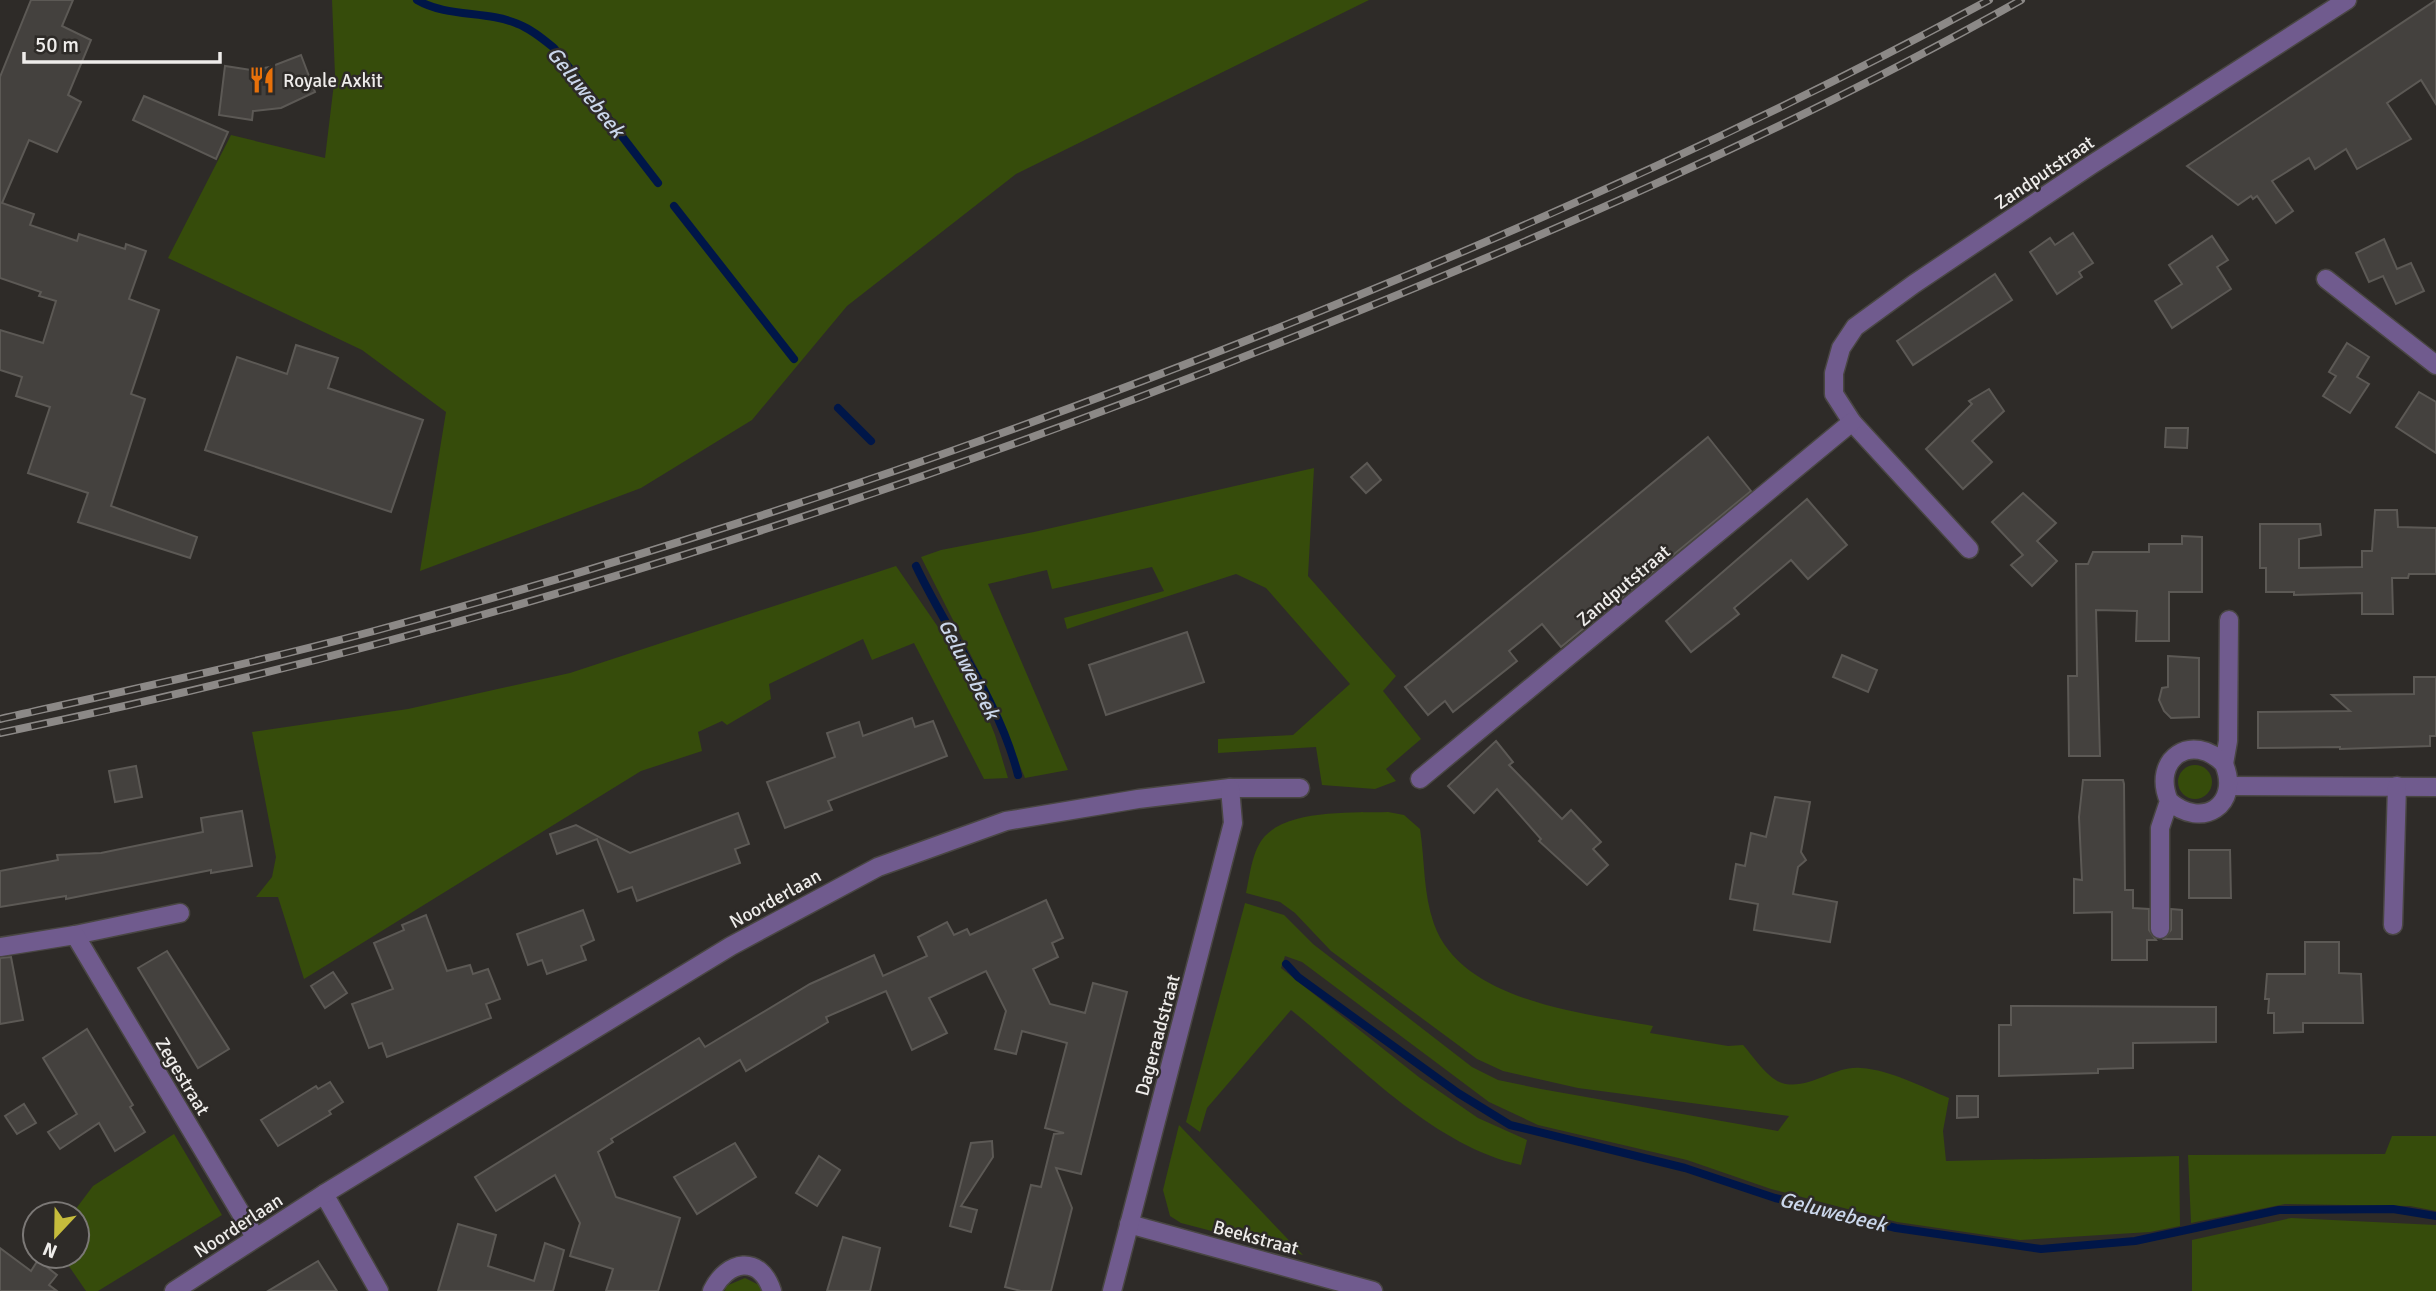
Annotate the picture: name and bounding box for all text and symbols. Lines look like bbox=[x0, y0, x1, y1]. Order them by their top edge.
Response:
scale bar bbox=[24, 21, 220, 65]
text: 50 m bbox=[35, 32, 79, 58]
water label: Geluwebeek bbox=[541, 41, 632, 145]
restaurant icon: Royale Axkit bbox=[247, 65, 277, 95]
place label: Royale Axkit bbox=[283, 69, 383, 93]
street label: Zandputstraat bbox=[1990, 131, 2099, 215]
street label: Zandputstraat bbox=[1572, 539, 1676, 632]
water label: Geluwebeek bbox=[933, 614, 1007, 726]
street label: Noorderlaan bbox=[725, 864, 826, 934]
street label: Dageraadstraat bbox=[1130, 972, 1186, 1099]
street label: Zegestraat bbox=[150, 1033, 215, 1120]
water label: Geluwebeek bbox=[1777, 1186, 1892, 1238]
street label: Noorderlaan bbox=[190, 1188, 288, 1263]
north arrow bbox=[21, 1200, 91, 1270]
street label: Beekstraat bbox=[1210, 1215, 1301, 1261]
text: N bbox=[39, 1236, 61, 1263]

